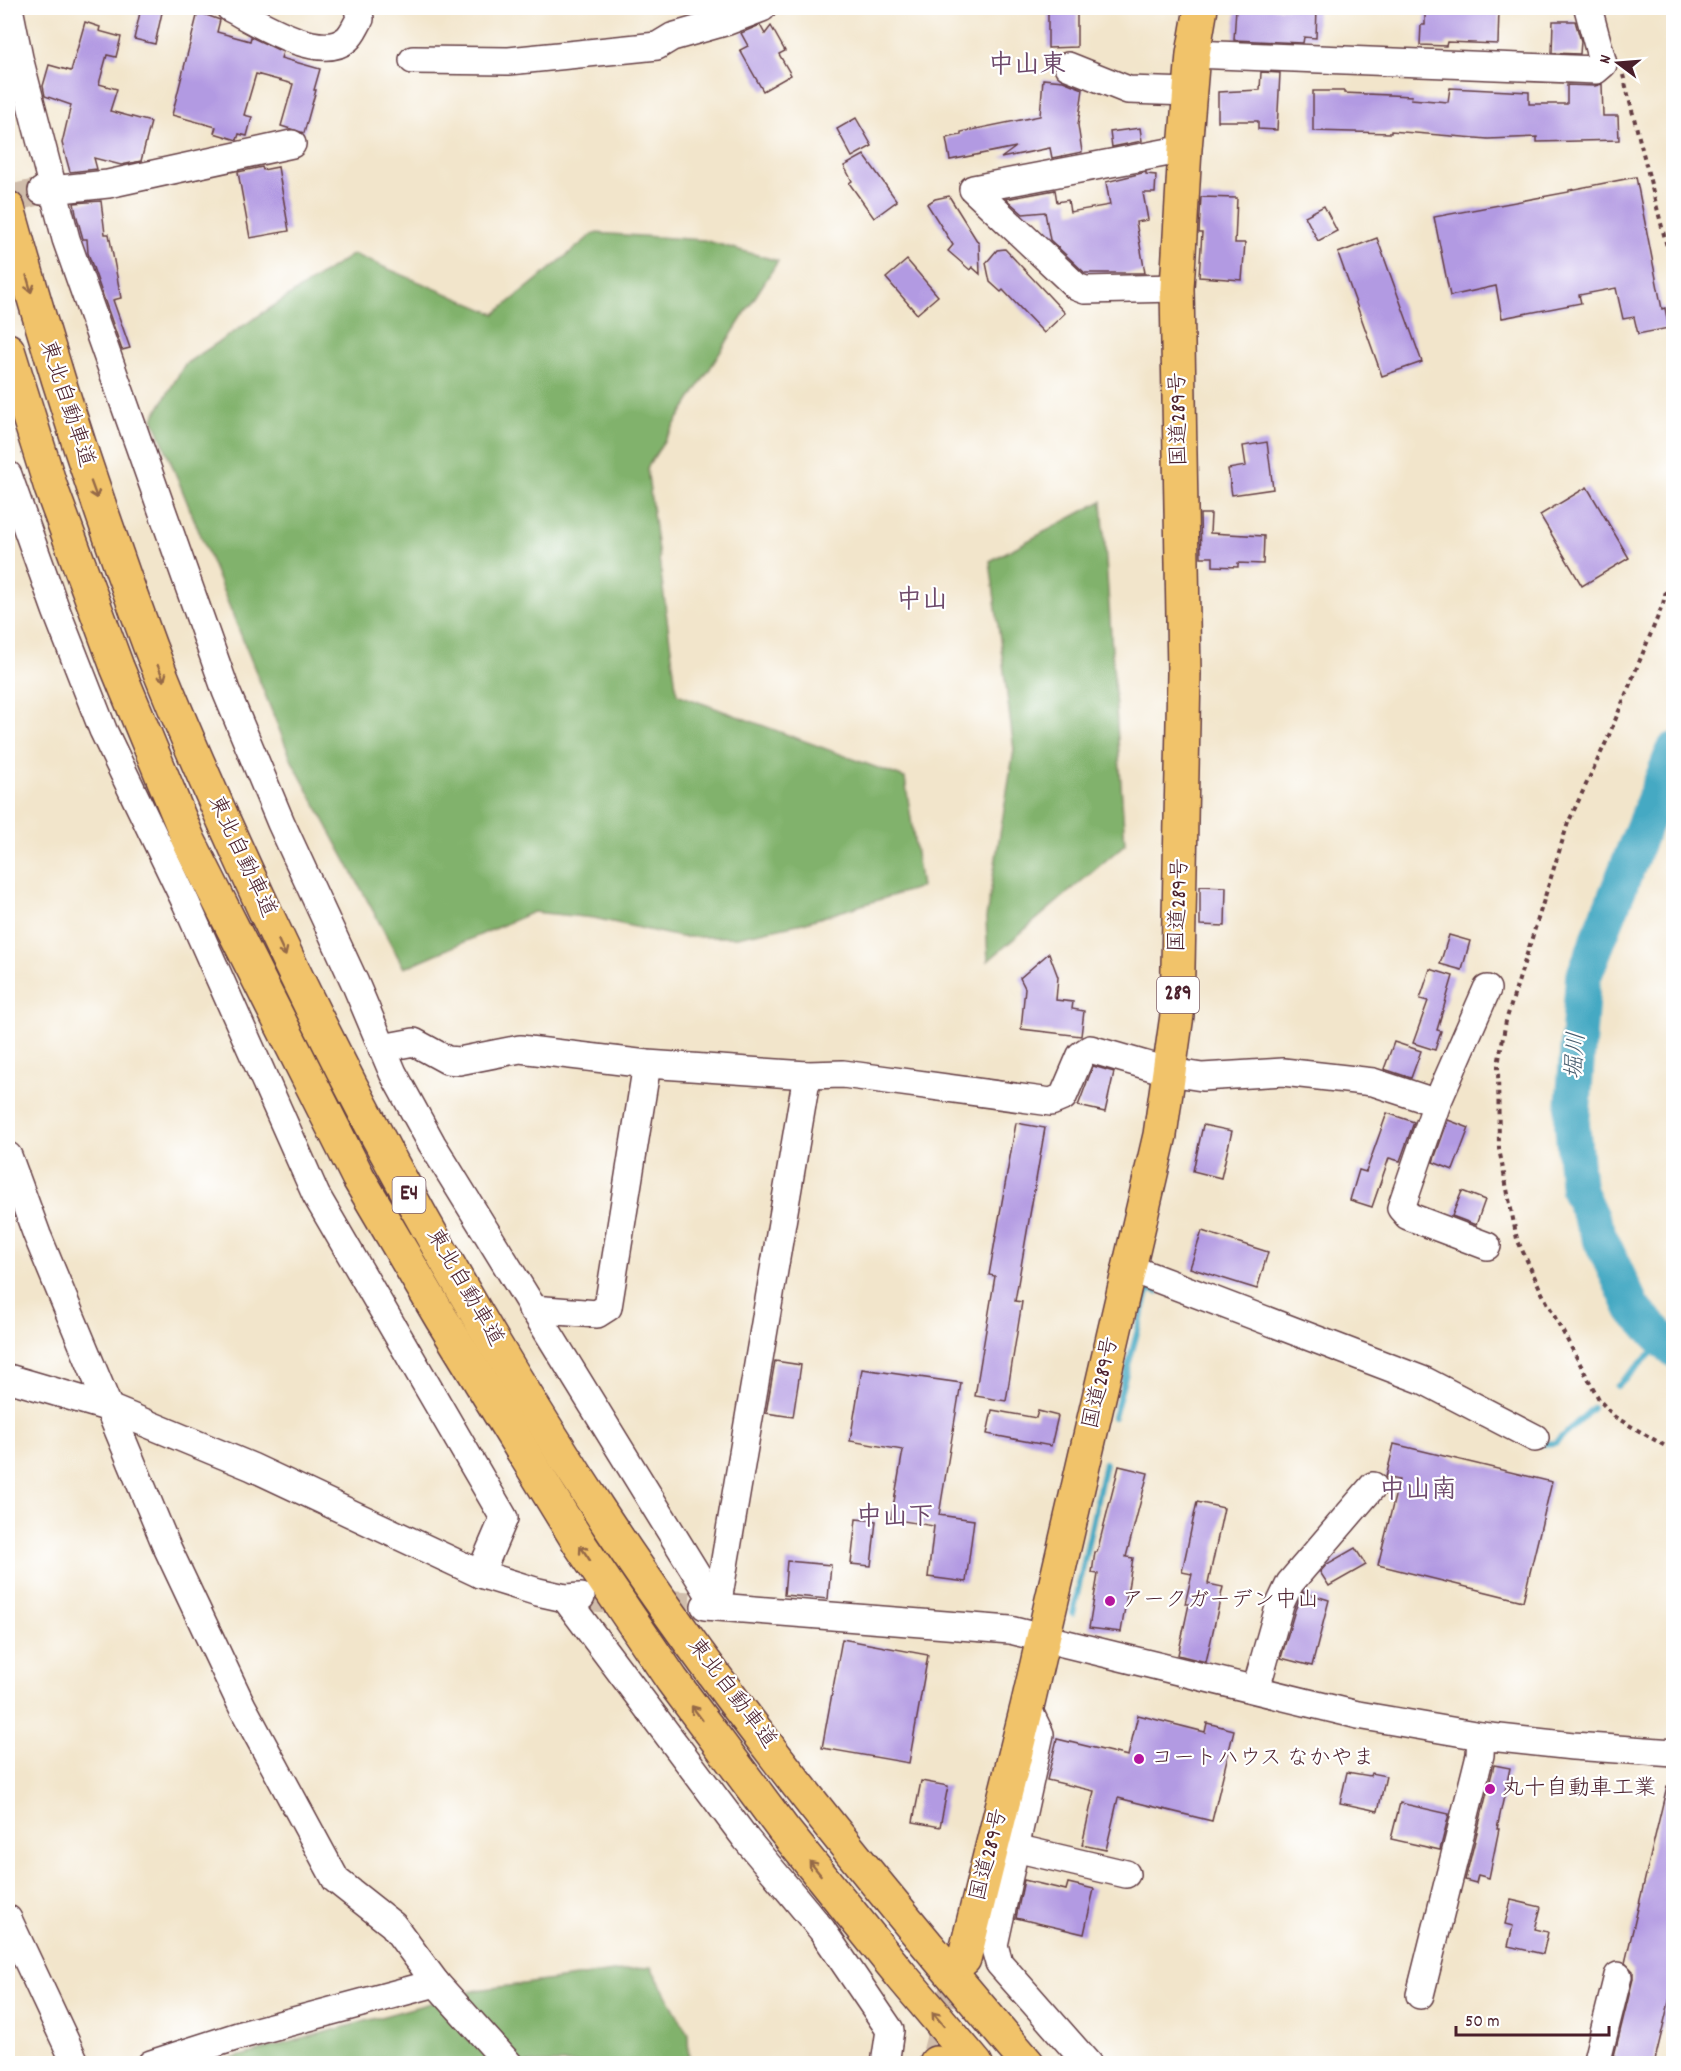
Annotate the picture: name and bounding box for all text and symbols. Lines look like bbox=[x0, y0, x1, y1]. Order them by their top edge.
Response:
north arrow bbox=[1588, 33, 1648, 93]
district label: 中山東 bbox=[988, 48, 1066, 85]
text: N bbox=[1594, 52, 1618, 67]
one-way arrow bbox=[24, 274, 35, 293]
street label: 東北自動車道 bbox=[31, 336, 101, 472]
street label: 国道289号 bbox=[1164, 371, 1196, 467]
one-way arrow bbox=[89, 480, 100, 499]
district label: 中山 bbox=[896, 583, 948, 620]
one-way arrow bbox=[156, 663, 167, 682]
street label: 東北自動車道 bbox=[199, 791, 283, 923]
street label: 国道289号 bbox=[1163, 857, 1197, 953]
one-way arrow bbox=[277, 938, 289, 956]
road number: 289 bbox=[1157, 977, 1199, 1013]
water label: 堀川 bbox=[1558, 1031, 1596, 1081]
road number: E4 bbox=[392, 1177, 426, 1213]
street label: 東北自動車道 bbox=[418, 1223, 510, 1353]
street label: 国道289号 bbox=[1076, 1333, 1128, 1433]
district label: 中山南 bbox=[1379, 1473, 1457, 1510]
district label: 中山下 bbox=[856, 1500, 934, 1537]
one-way arrow bbox=[579, 1544, 592, 1561]
place label: アークガーデン中山 bbox=[1122, 1586, 1319, 1617]
marker: アークガーデン中山 bbox=[1103, 1594, 1117, 1608]
street label: 東北自動車道 bbox=[679, 1632, 783, 1756]
one-way arrow bbox=[690, 1705, 703, 1721]
place label: コートハウス なかやま bbox=[1151, 1744, 1375, 1775]
marker: コートハウス なかやま bbox=[1132, 1752, 1146, 1766]
place label: 丸十自動車工業 bbox=[1502, 1774, 1656, 1805]
marker: 丸十自動車工業 bbox=[1483, 1782, 1497, 1796]
street label: 国道289号 bbox=[964, 1805, 1016, 1905]
one-way arrow bbox=[808, 1860, 821, 1876]
scale bar bbox=[1456, 1999, 1609, 2037]
text: 50 m bbox=[1465, 2010, 1500, 2035]
one-way arrow bbox=[931, 2012, 945, 2027]

